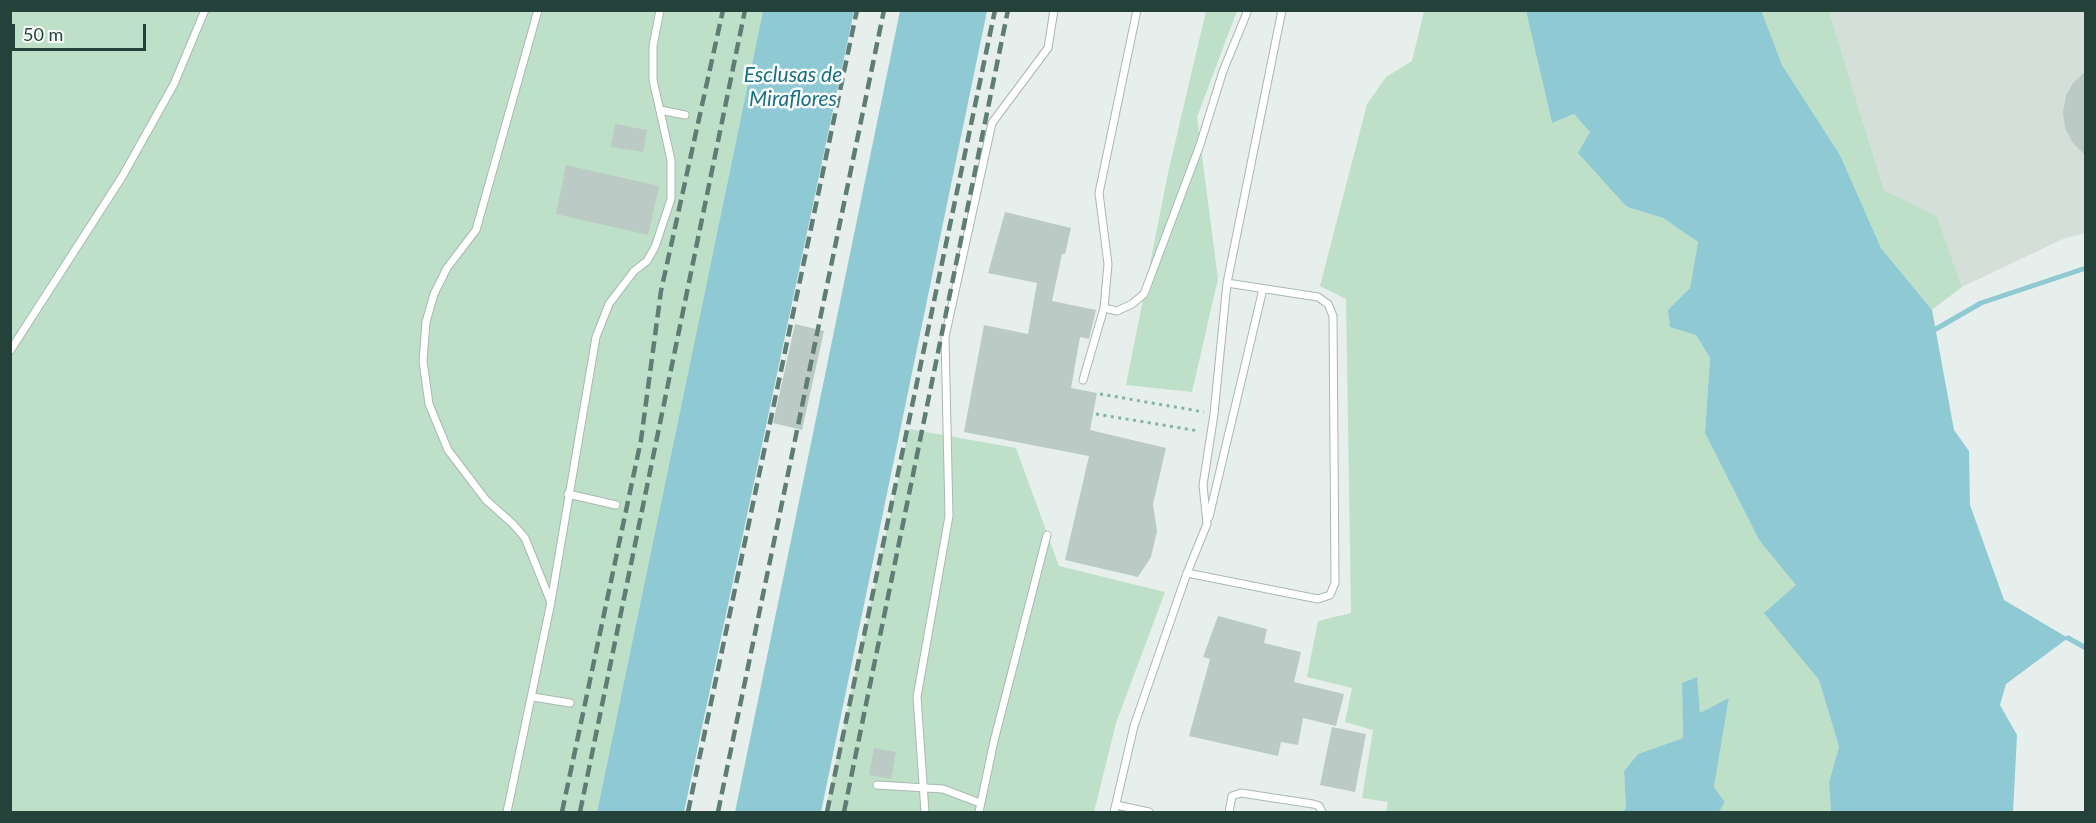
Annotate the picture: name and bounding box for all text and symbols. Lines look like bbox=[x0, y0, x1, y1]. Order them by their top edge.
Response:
scale bar bbox=[15, 12, 148, 50]
text: 50 m bbox=[23, 23, 63, 45]
water label: Esclusas de Miraflores bbox=[744, 62, 842, 112]

